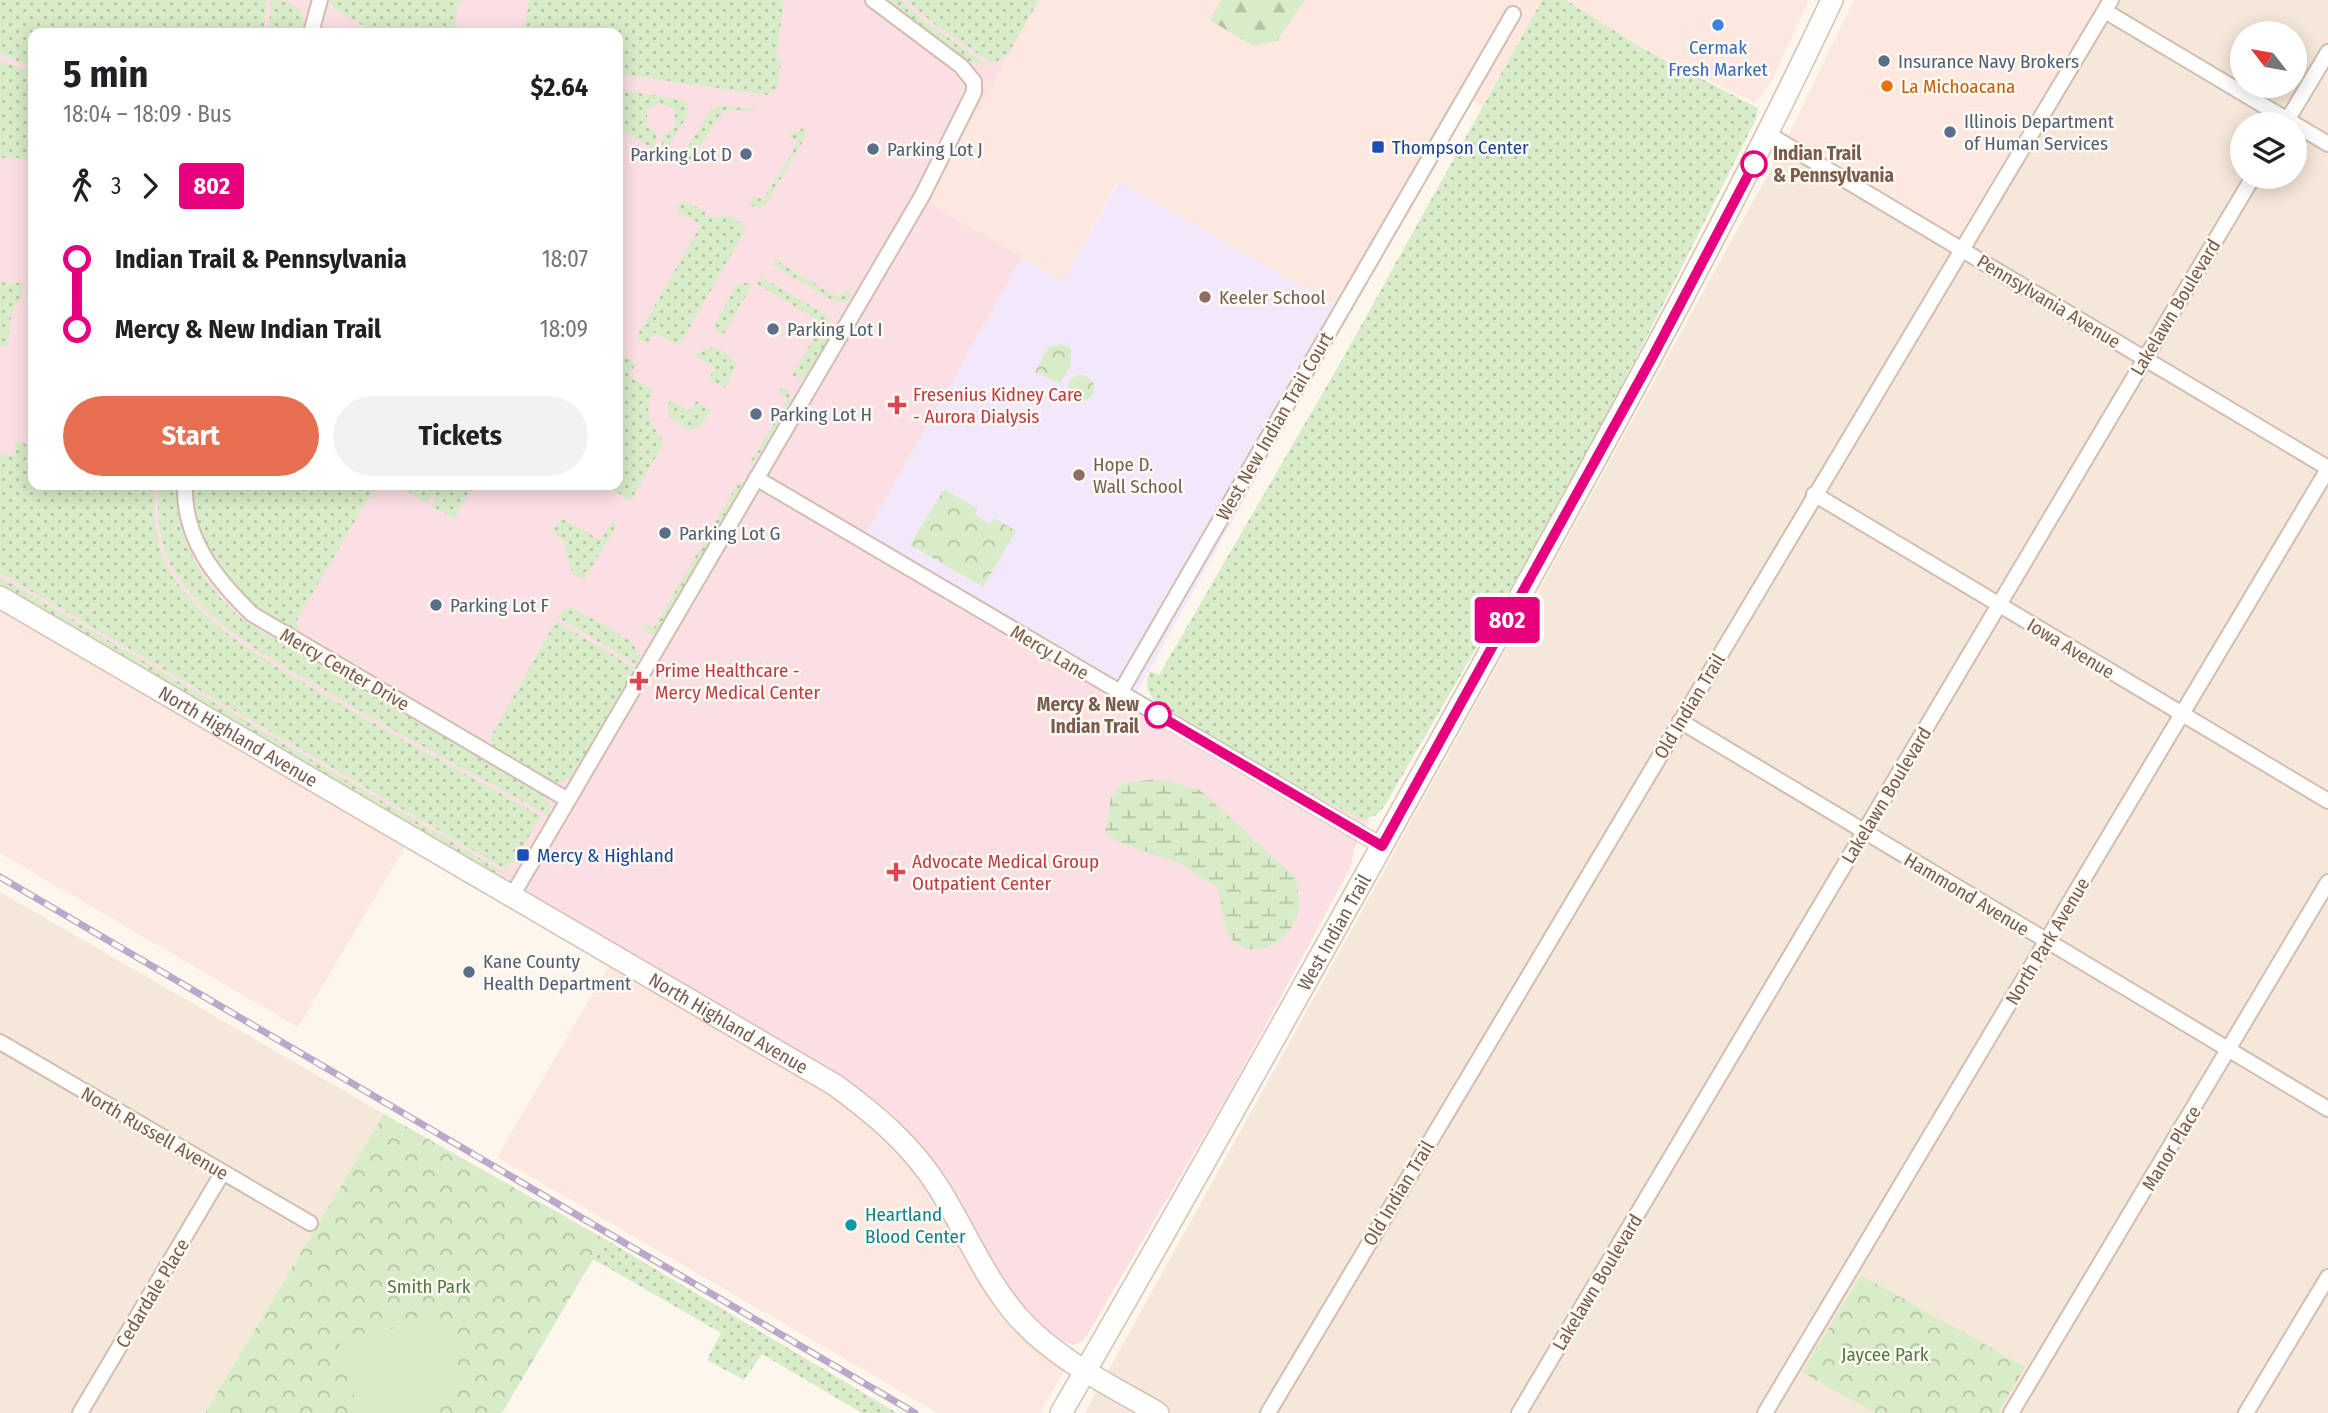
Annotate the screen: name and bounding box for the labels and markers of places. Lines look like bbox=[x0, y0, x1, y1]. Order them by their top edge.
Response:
marker: Cermak Fresh Market bbox=[1710, 17, 1726, 33]
place label: Cermak Fresh Market bbox=[1668, 36, 1769, 81]
place label: Insurance Navy Brokers bbox=[1898, 50, 2079, 73]
marker: Insurance Navy Brokers bbox=[1876, 53, 1892, 69]
place label: La Michoacana bbox=[1901, 75, 2015, 98]
marker: La Michoacana bbox=[1879, 78, 1895, 94]
place label: Illinois Department of Human Services bbox=[1964, 110, 2115, 155]
marker: Illinois Department of Human Services bbox=[1942, 124, 1958, 140]
place label: Thompson Center bbox=[1392, 136, 1529, 159]
place label: Parking Lot J bbox=[887, 138, 983, 161]
marker: Thompson Center bbox=[1370, 139, 1386, 155]
marker: Parking Lot J bbox=[865, 141, 881, 157]
place label: Indian Trail & Pennsylvania bbox=[1773, 142, 1894, 187]
place label: Parking Lot D bbox=[630, 143, 732, 166]
marker: Parking Lot D bbox=[738, 146, 754, 162]
marker: Indian Trail & Pennsylvania bbox=[1741, 151, 1767, 177]
place label: Keeler School bbox=[1219, 286, 1326, 309]
marker: Keeler School bbox=[1197, 289, 1213, 305]
place label: Parking Lot I bbox=[787, 318, 883, 341]
marker: Parking Lot I bbox=[765, 321, 781, 337]
place label: Fresenius Kidney Care - Aurora Dialysis bbox=[913, 383, 1083, 428]
marker: Fresenius Kidney Care - Aurora Dialysis bbox=[887, 395, 907, 415]
place label: Parking Lot H bbox=[770, 403, 872, 426]
marker: Parking Lot H bbox=[748, 406, 764, 422]
place label: Hope D. Wall School bbox=[1093, 453, 1183, 498]
marker: Hope D. Wall School bbox=[1071, 467, 1087, 483]
place label: Parking Lot G bbox=[679, 522, 781, 545]
marker: Parking Lot G bbox=[657, 525, 673, 541]
place label: Parking Lot F bbox=[450, 594, 549, 617]
marker: Parking Lot F bbox=[428, 597, 444, 613]
place label: Prime Healthcare - Mercy Medical Center bbox=[655, 659, 820, 704]
marker: Prime Healthcare - Mercy Medical Center bbox=[629, 671, 649, 691]
place label: Mercy & New Indian Trail bbox=[1037, 693, 1140, 738]
marker: Mercy & New Indian Trail bbox=[1145, 702, 1171, 728]
place label: Mercy & Highland bbox=[537, 844, 674, 867]
marker: Mercy & Highland bbox=[515, 847, 531, 863]
place label: Advocate Medical Group Outpatient Center bbox=[912, 850, 1099, 895]
marker: Advocate Medical Group Outpatient Center bbox=[886, 862, 906, 882]
place label: Kane County Health Department bbox=[483, 950, 632, 995]
marker: Kane County Health Department bbox=[461, 964, 477, 980]
place label: Heartland Blood Center bbox=[865, 1203, 966, 1248]
marker: Heartland Blood Center bbox=[843, 1217, 859, 1233]

